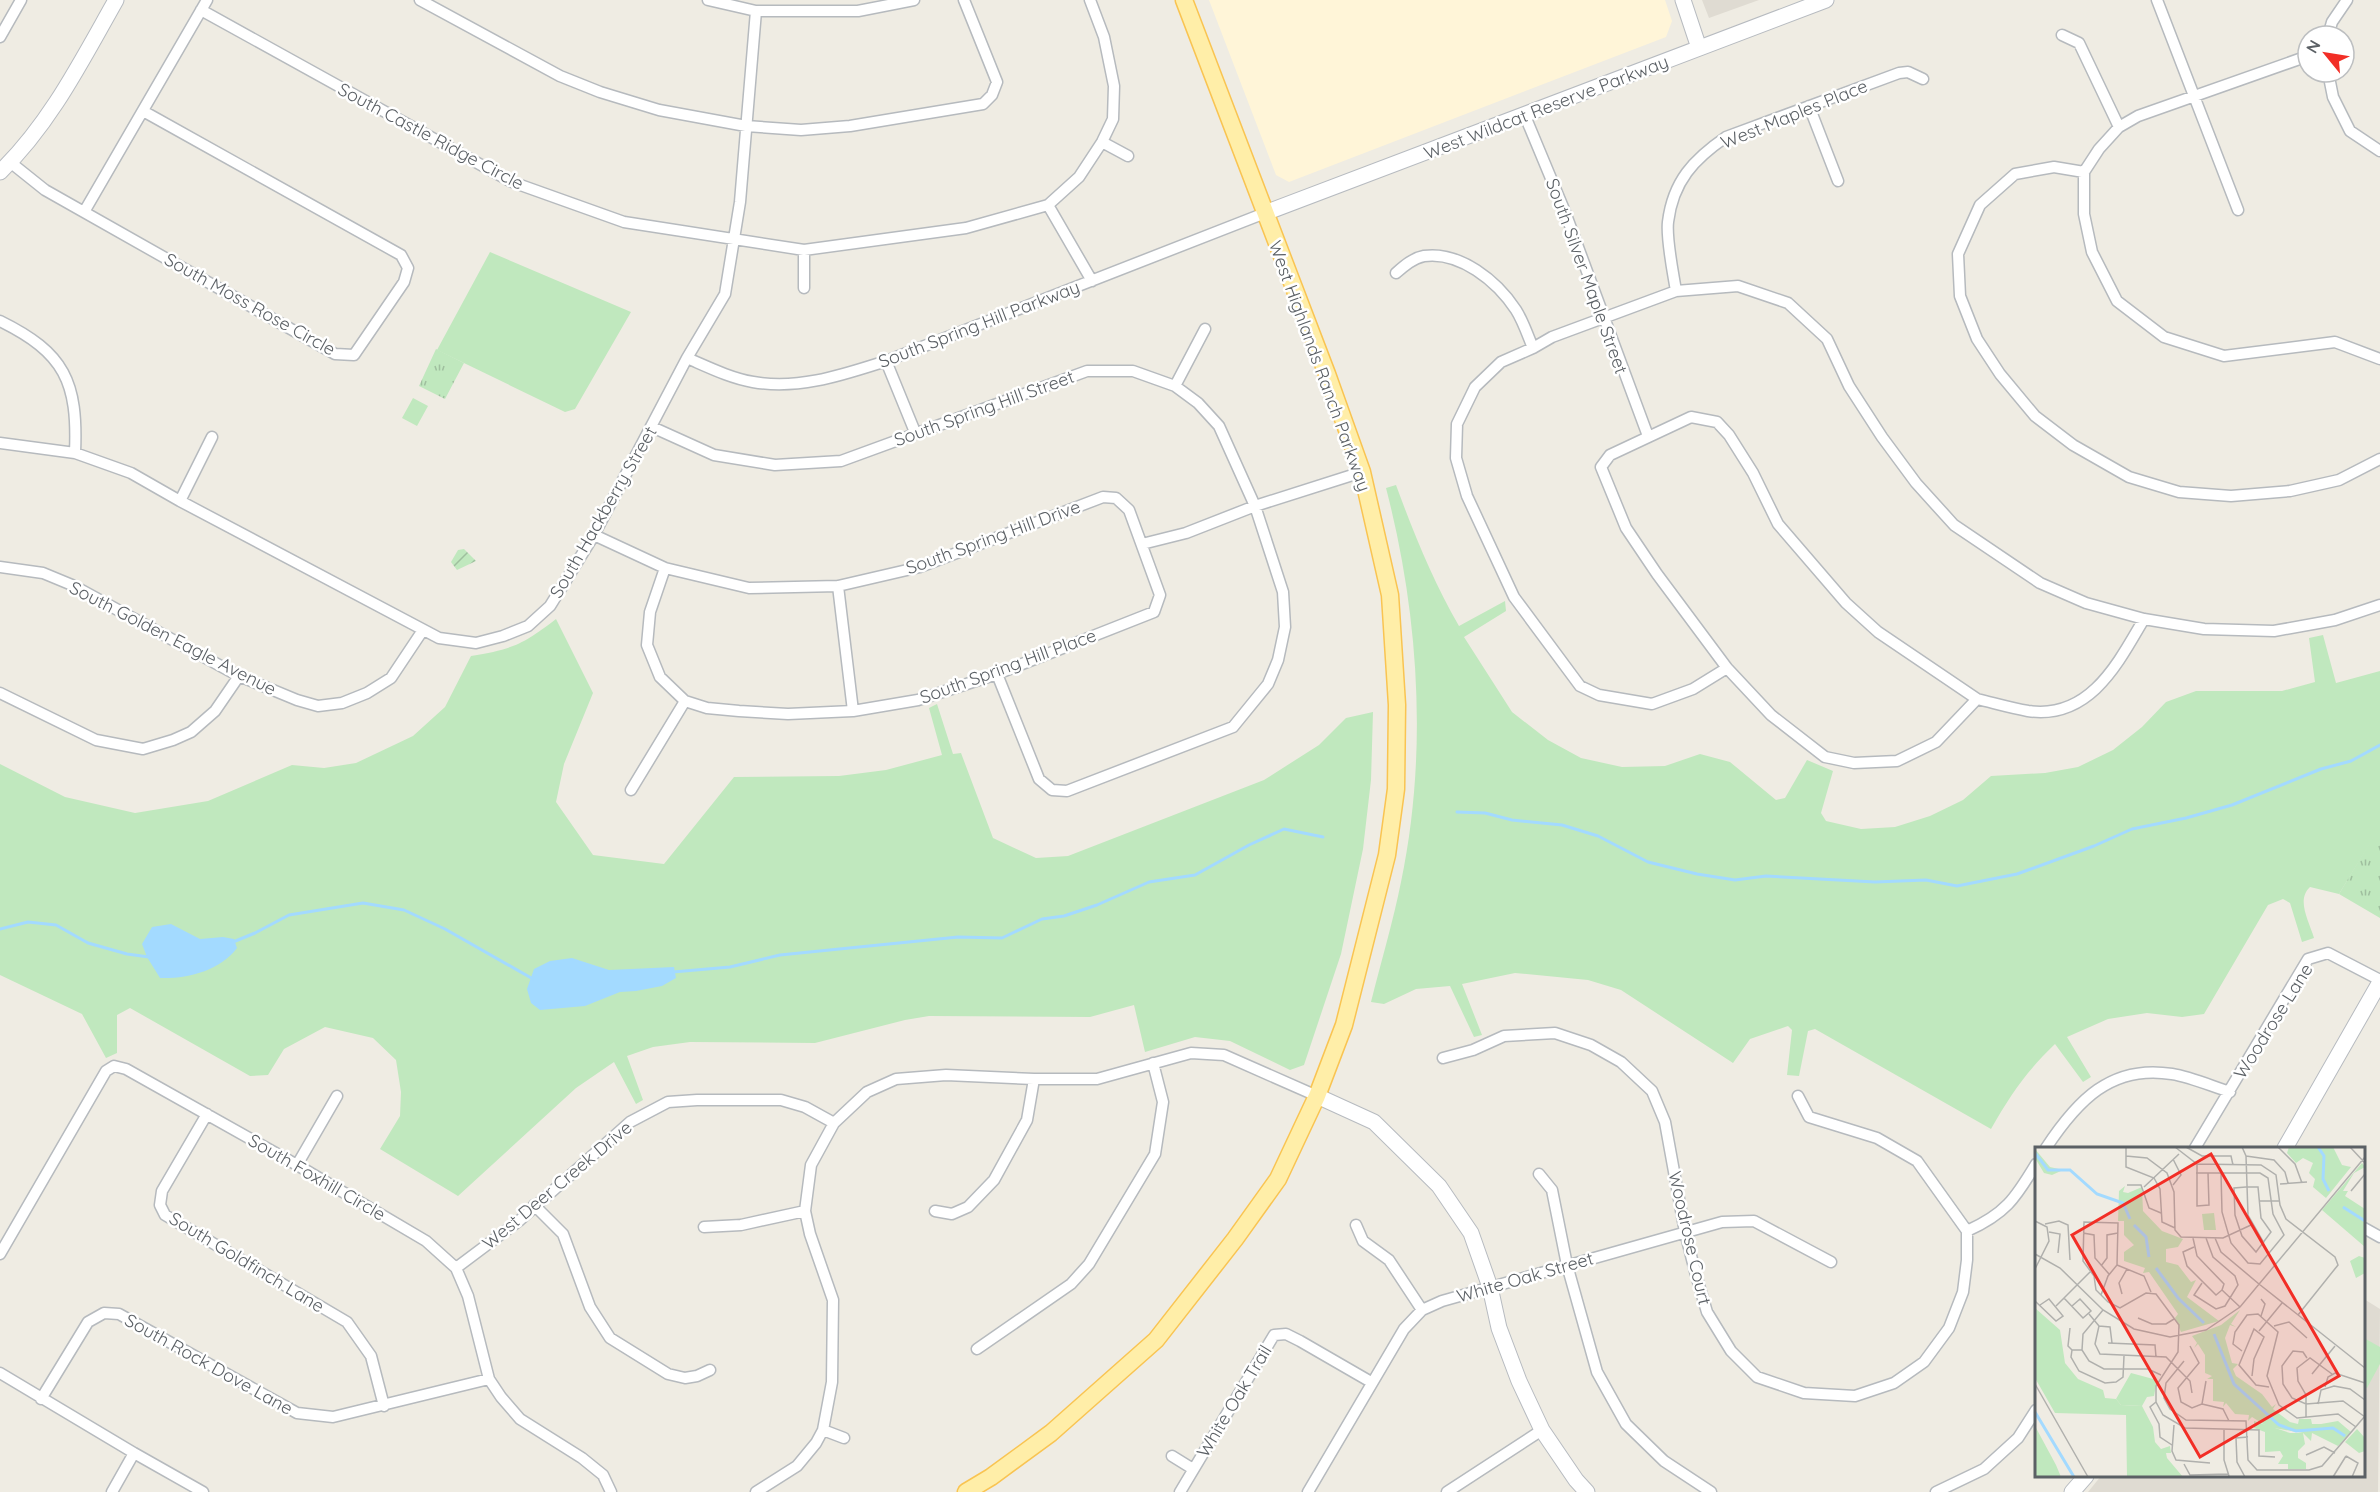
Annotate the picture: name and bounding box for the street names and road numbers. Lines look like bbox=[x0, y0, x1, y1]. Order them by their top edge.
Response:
street label: West Wildcat Reserve Parkway bbox=[1420, 50, 1672, 164]
street label: West Maples Place bbox=[1717, 74, 1871, 154]
street label: South Castle Ridge Circle bbox=[334, 77, 528, 195]
street label: South Silver Maple Street bbox=[1541, 175, 1633, 377]
street label: West Highlands Ranch Parkway bbox=[1264, 237, 1376, 495]
street label: South Moss Rose Circle bbox=[160, 247, 340, 361]
street label: South Spring Hill Parkway bbox=[875, 275, 1083, 373]
street label: South Spring Hill Street bbox=[891, 365, 1077, 451]
street label: South Hackberry Street bbox=[544, 422, 662, 602]
street label: South Spring Hill Drive bbox=[903, 495, 1083, 579]
street label: South Golden Eagle Avenue bbox=[66, 576, 280, 700]
street label: South Spring Hill Place bbox=[917, 623, 1099, 709]
street label: Woodrose Lane bbox=[2228, 959, 2318, 1083]
street label: West Deer Creek Drive bbox=[477, 1116, 637, 1254]
street label: South Foxhill Circle bbox=[244, 1128, 390, 1226]
street label: Woodrose Court bbox=[1663, 1169, 1717, 1307]
street label: South Goldfinch Lane bbox=[165, 1207, 329, 1317]
street label: White Oak Street bbox=[1454, 1247, 1596, 1307]
street label: South Rock Dove Lane bbox=[121, 1308, 297, 1420]
street label: White Oak Trail bbox=[1191, 1341, 1277, 1461]

